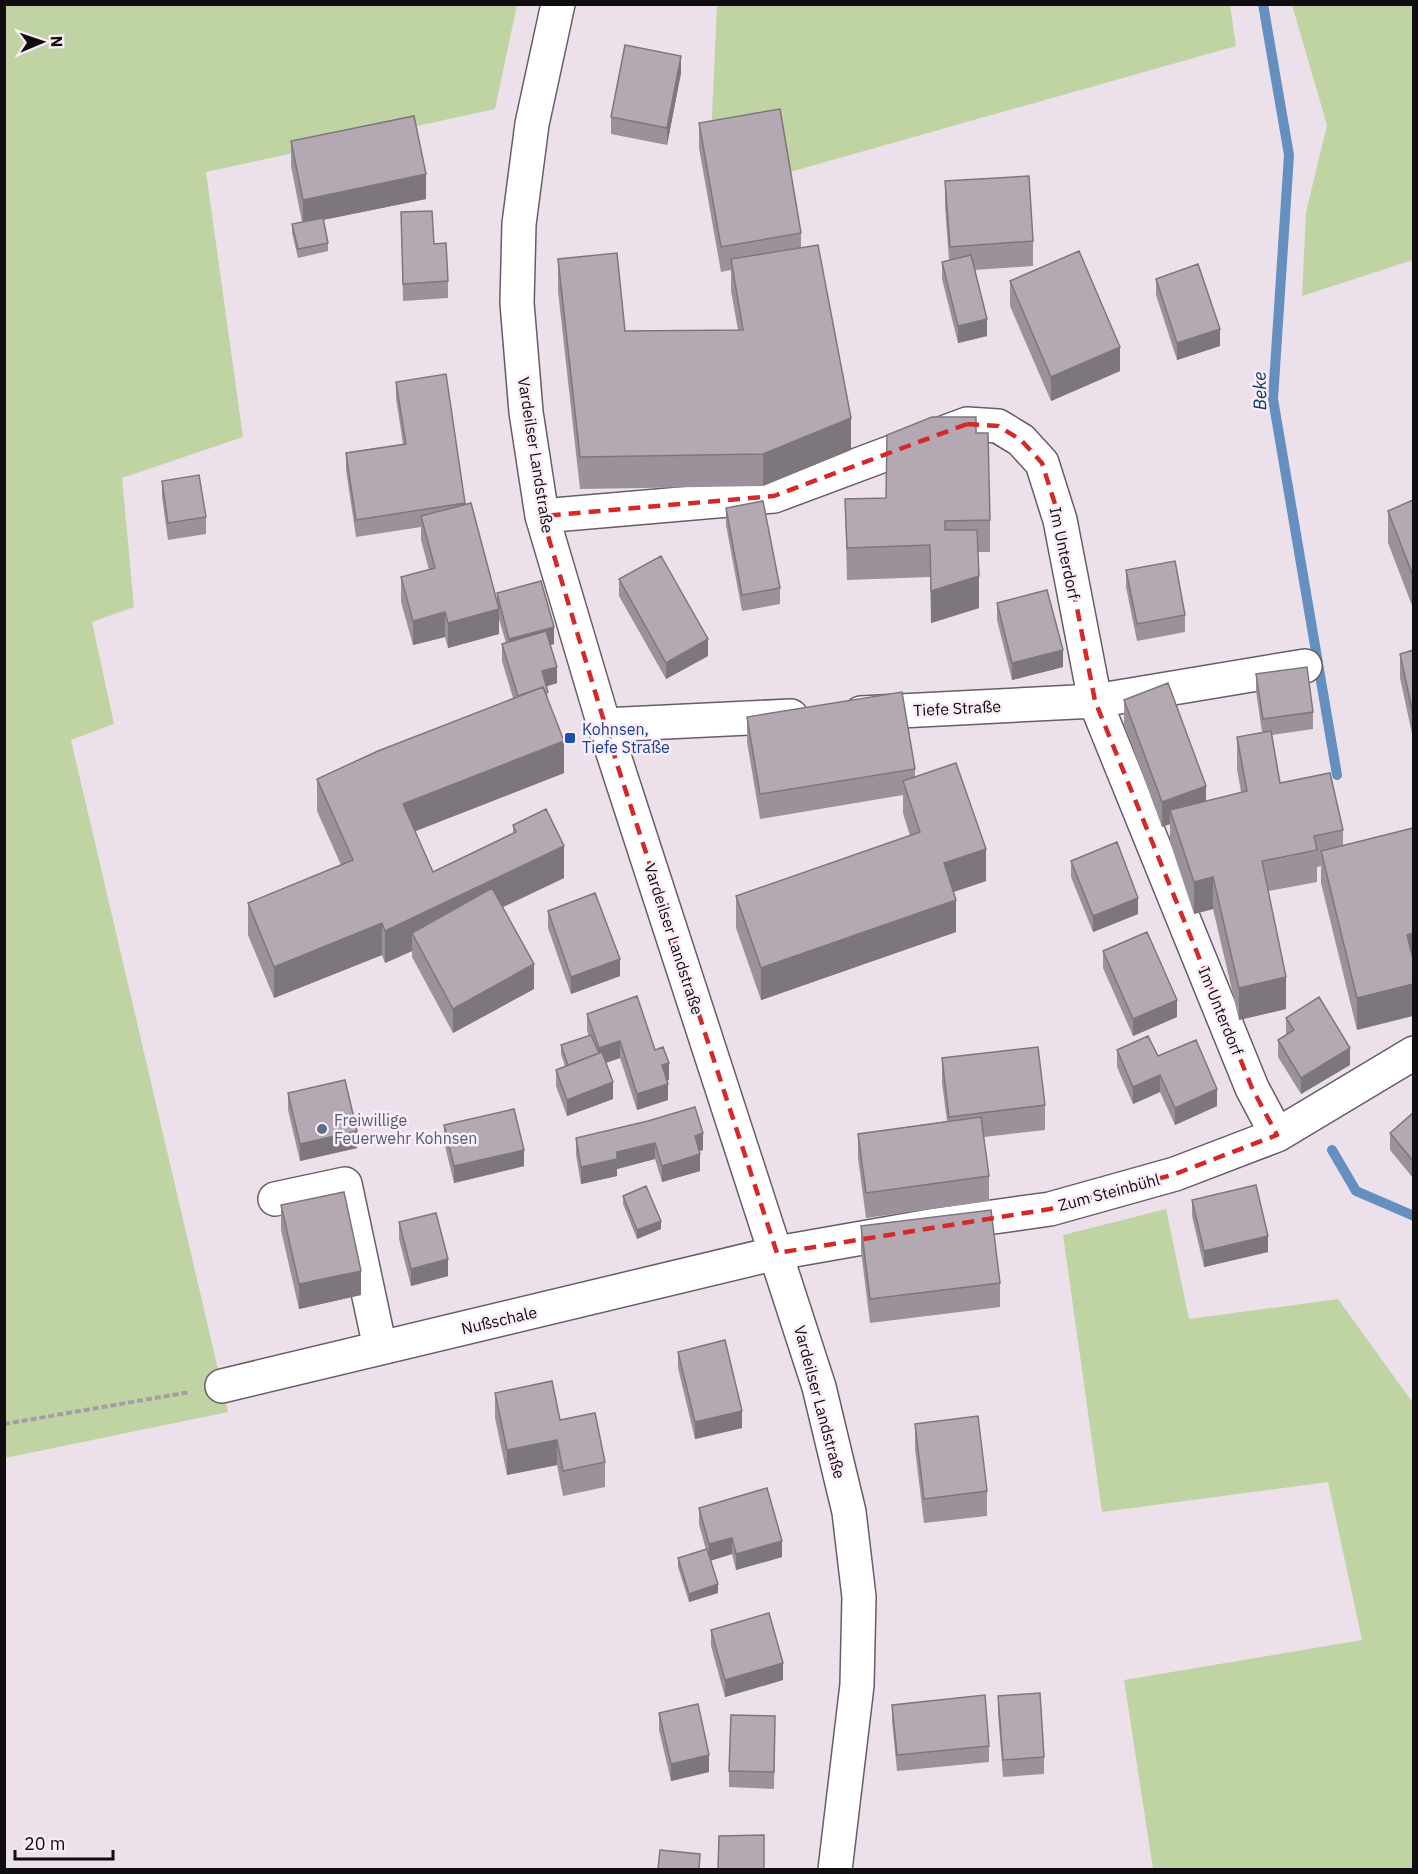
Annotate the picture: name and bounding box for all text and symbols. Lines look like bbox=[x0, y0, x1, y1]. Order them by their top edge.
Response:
north arrow bbox=[12, 12, 72, 72]
text: N bbox=[47, 35, 67, 48]
water label: Beke bbox=[1248, 372, 1271, 410]
street label: Vardeilser Landstraße bbox=[514, 376, 558, 535]
street label: Im Unterdorf bbox=[1045, 505, 1085, 601]
street label: Tiefe Straße bbox=[913, 696, 1002, 720]
place label: Kohnsen, Tiefe Straße bbox=[582, 719, 670, 757]
marker: Kohnsen, Tiefe Straße bbox=[563, 731, 577, 745]
street label: Vardeilser Landstraße bbox=[640, 861, 708, 1017]
street label: Im Unterdorf bbox=[1194, 964, 1248, 1058]
place label: Freiwillige Feuerwehr Kohnsen bbox=[334, 1110, 477, 1148]
marker: Freiwillige Feuerwehr Kohnsen bbox=[315, 1122, 329, 1136]
street label: Zum Steinbühl bbox=[1056, 1169, 1162, 1215]
street label: Nußschale bbox=[459, 1302, 539, 1338]
street label: Vardeilser Landstraße bbox=[790, 1323, 850, 1481]
scale bar bbox=[15, 1823, 112, 1861]
text: 20 m bbox=[24, 1832, 66, 1855]

